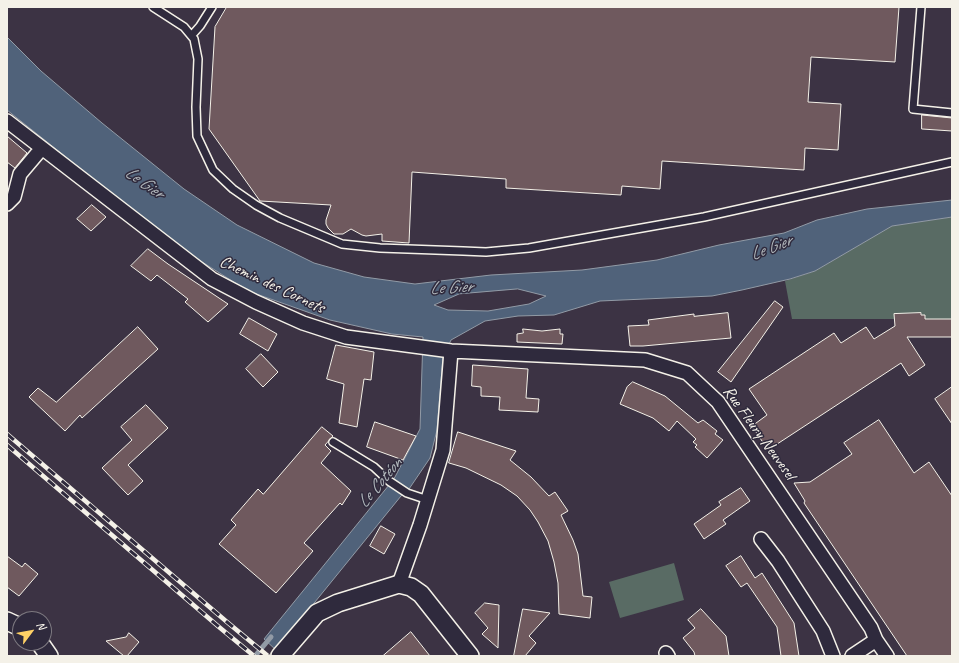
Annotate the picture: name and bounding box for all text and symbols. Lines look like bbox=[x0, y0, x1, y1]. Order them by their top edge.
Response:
water label: Le Gier bbox=[120, 162, 168, 204]
water label: Le Gier bbox=[747, 230, 795, 266]
street label: Chemin des Cornets bbox=[216, 252, 328, 318]
water label: Le Gier bbox=[429, 276, 473, 300]
street label: Rue Fleury Neuvesel bbox=[718, 382, 800, 484]
water label: Le Cotéon bbox=[353, 453, 407, 513]
north arrow bbox=[12, 611, 52, 651]
text: N bbox=[34, 619, 49, 632]

